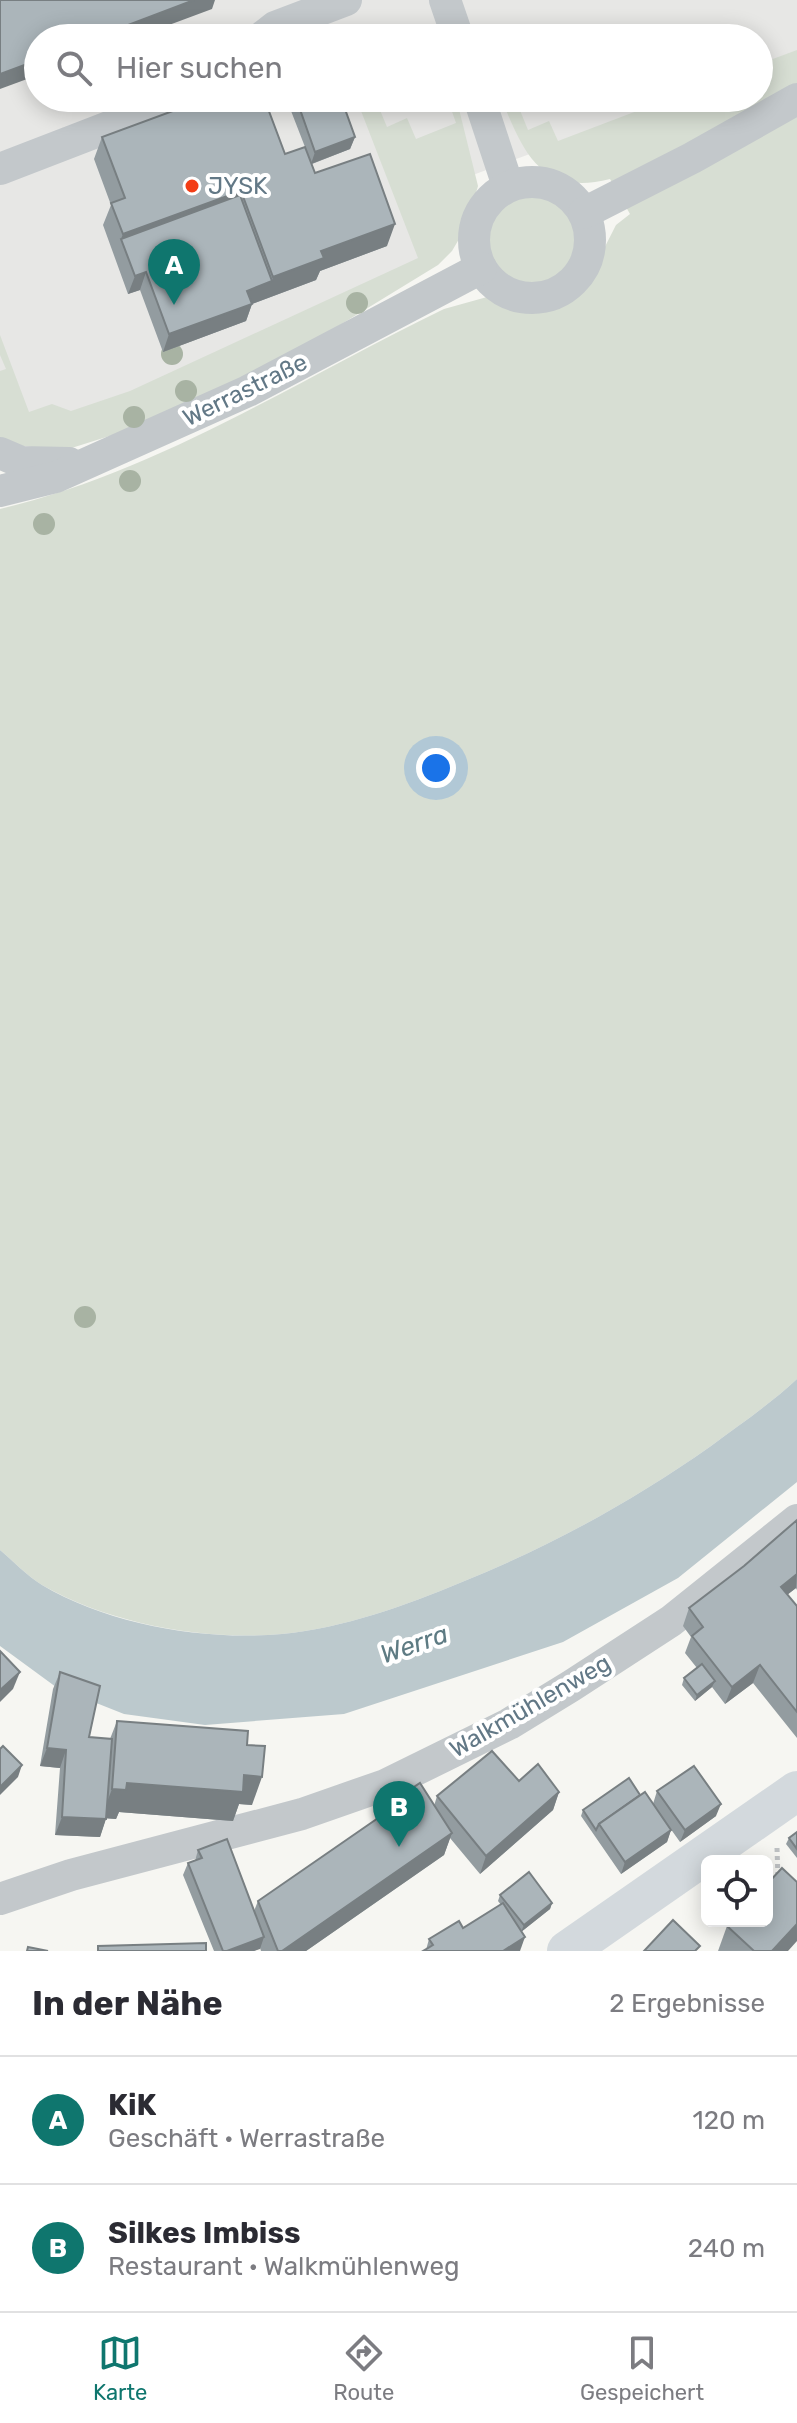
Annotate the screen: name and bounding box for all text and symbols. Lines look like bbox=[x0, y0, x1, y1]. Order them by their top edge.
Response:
search box bbox=[24, 24, 773, 112]
icon: search bbox=[52, 46, 96, 90]
text: Hier suchen bbox=[116, 50, 283, 86]
place label: JYSK bbox=[208, 172, 268, 200]
marker: JYSK bbox=[183, 177, 201, 195]
pin: A bbox=[148, 239, 200, 305]
street label: Werrastraße bbox=[178, 348, 312, 432]
your location bbox=[416, 748, 456, 788]
water label: Werra bbox=[376, 1618, 452, 1670]
street label: Walkmühlenweg bbox=[445, 1649, 615, 1763]
pin: B bbox=[373, 1781, 425, 1847]
map controls bbox=[701, 1855, 773, 1927]
button: locate bbox=[701, 1855, 773, 1927]
text: In der Nähe bbox=[32, 1983, 223, 2024]
text: 2 Ergebnisse bbox=[609, 1988, 765, 2019]
text: KiK bbox=[108, 2087, 156, 2123]
text: A bbox=[49, 2105, 67, 2136]
text: 120 m bbox=[693, 2105, 765, 2136]
text: Geschäft · Werrastraße bbox=[108, 2123, 385, 2154]
text: Silkes Imbiss bbox=[108, 2215, 301, 2251]
text: B bbox=[49, 2233, 67, 2264]
text: 240 m bbox=[688, 2233, 765, 2264]
text: Restaurant · Walkmühlenweg bbox=[108, 2251, 459, 2282]
tab: Karte bbox=[93, 2331, 147, 2406]
tab: Route bbox=[333, 2331, 394, 2406]
tab: Gespeichert bbox=[580, 2331, 704, 2406]

